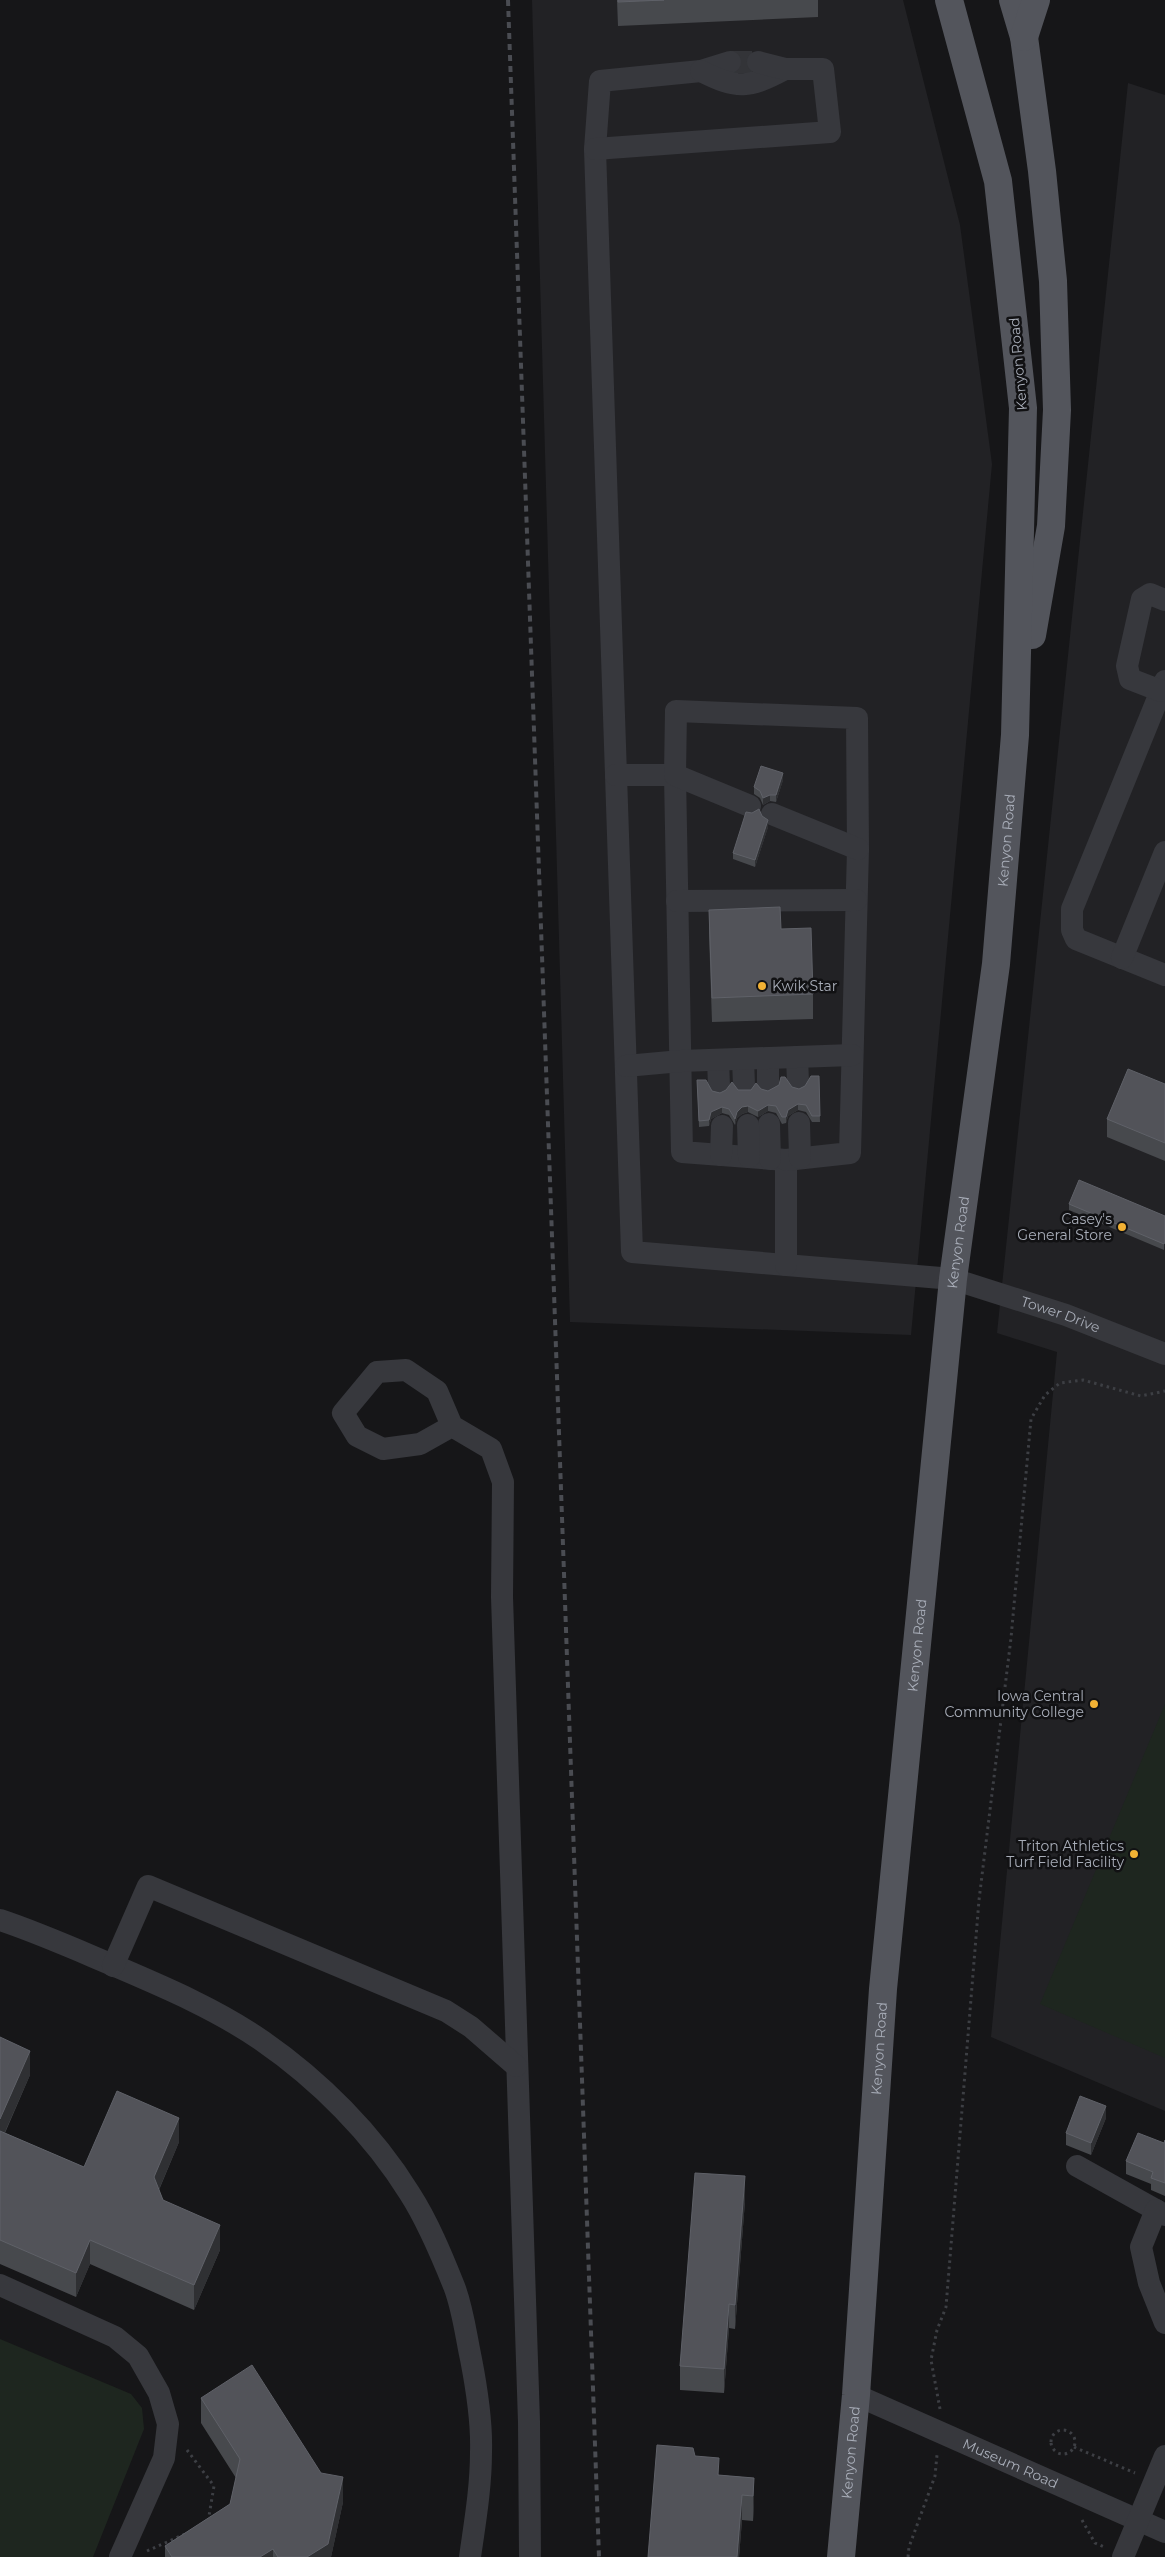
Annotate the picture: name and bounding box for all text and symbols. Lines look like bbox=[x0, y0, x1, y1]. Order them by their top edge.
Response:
street label: Kenyon Road bbox=[1005, 317, 1031, 411]
street label: Kenyon Road bbox=[993, 793, 1019, 888]
place label: Kwik Star bbox=[772, 977, 838, 995]
marker: Kwik Star bbox=[756, 980, 768, 992]
street label: Kenyon Road bbox=[943, 1195, 973, 1289]
place label: Casey's General Store bbox=[1017, 1210, 1112, 1244]
marker: Casey's General Store bbox=[1116, 1221, 1128, 1233]
street label: Tower Drive bbox=[1019, 1292, 1103, 1337]
street label: Kenyon Road bbox=[903, 1598, 930, 1693]
place label: Iowa Central Community College bbox=[945, 1687, 1084, 1721]
marker: Iowa Central Community College bbox=[1088, 1698, 1100, 1710]
place label: Triton Athletics Turf Field Facility bbox=[1006, 1837, 1124, 1871]
marker: Triton Athletics Turf Field Facility bbox=[1128, 1848, 1140, 1860]
street label: Kenyon Road bbox=[867, 2001, 891, 2096]
street label: Kenyon Road bbox=[837, 2405, 864, 2500]
street label: Museum Road bbox=[960, 2434, 1061, 2493]

